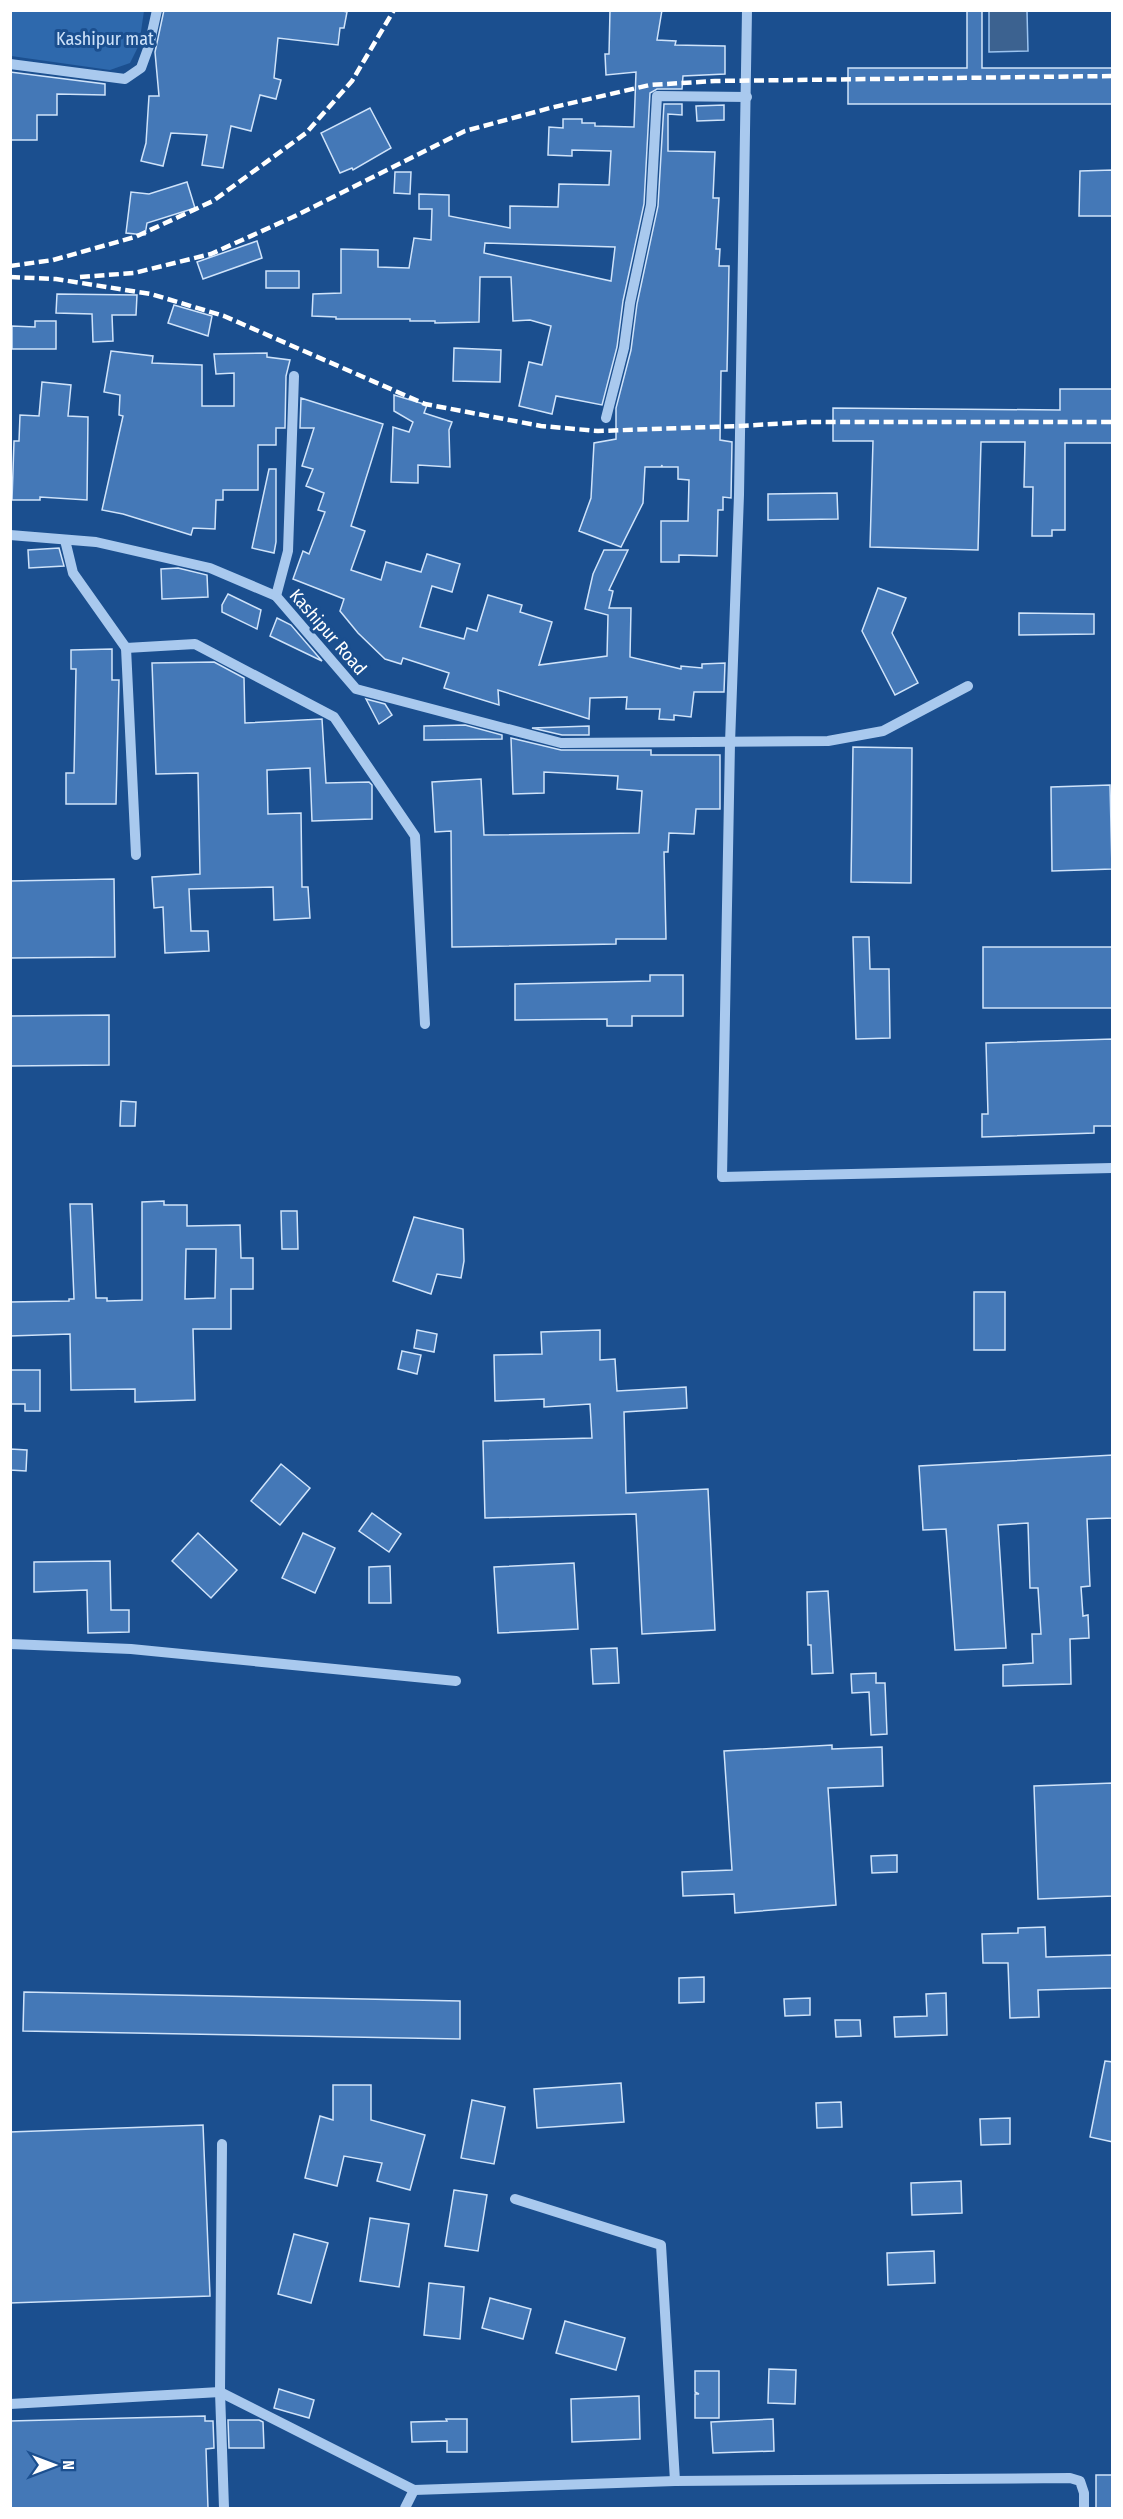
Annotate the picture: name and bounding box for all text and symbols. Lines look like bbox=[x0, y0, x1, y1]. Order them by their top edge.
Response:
park label: Kashipur mat bbox=[56, 28, 154, 50]
street label: Kashipur Road bbox=[285, 585, 371, 679]
north arrow bbox=[24, 2435, 84, 2495]
text: N bbox=[59, 2460, 78, 2470]

